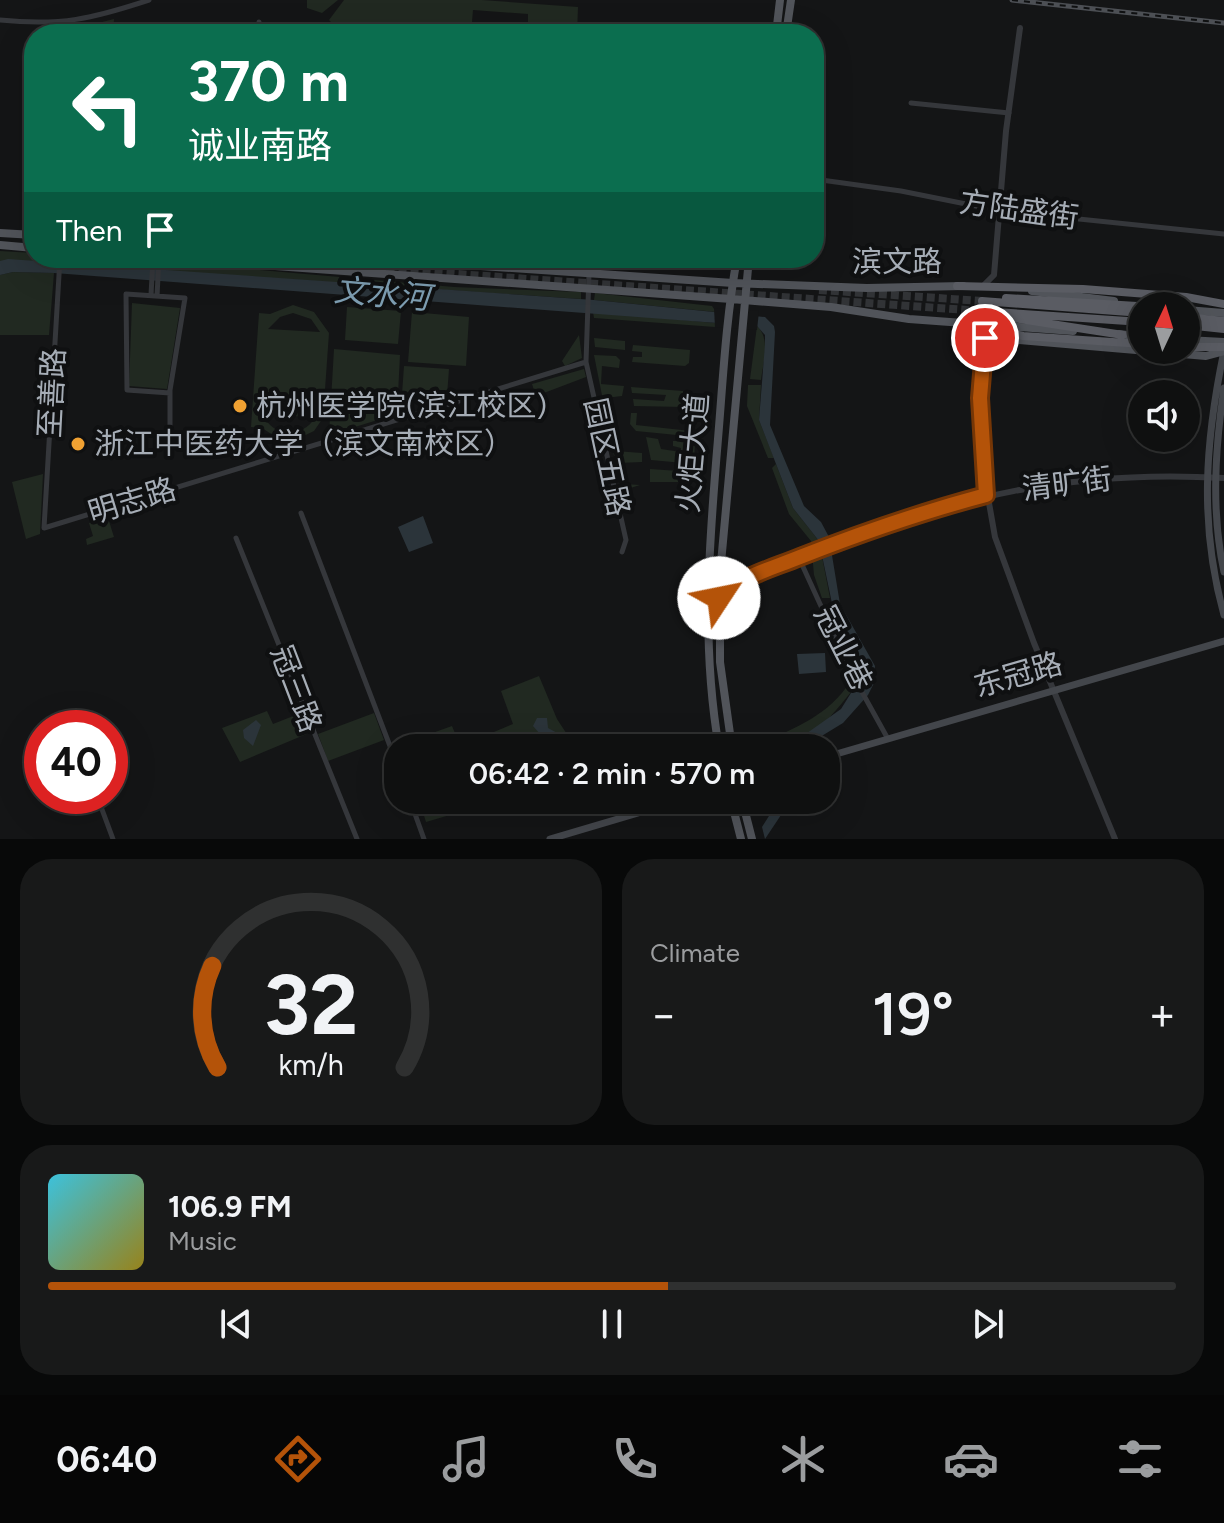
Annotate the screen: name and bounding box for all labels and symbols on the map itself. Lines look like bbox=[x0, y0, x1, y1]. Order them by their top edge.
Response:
street label: 方陆盛街 bbox=[957, 183, 1081, 236]
street label: 滨文路 bbox=[852, 243, 942, 280]
water label: 文水河 bbox=[333, 271, 437, 318]
north arrow bbox=[1128, 292, 1200, 364]
pin bbox=[951, 304, 1019, 372]
street label: 至善路 bbox=[31, 347, 72, 439]
place label: 杭州医学院(滨江校区) bbox=[256, 387, 547, 424]
street label: 火炬大道 bbox=[669, 392, 716, 514]
street label: 园区五路 bbox=[577, 394, 638, 519]
marker: 杭州医学院(滨江校区) bbox=[231, 397, 249, 415]
place label: 浙江中医药大学（滨文南校区） bbox=[94, 425, 514, 462]
marker: 浙江中医药大学（滨文南校区） bbox=[69, 435, 87, 453]
street label: 清旷街 bbox=[1020, 460, 1114, 507]
street label: 明志路 bbox=[83, 470, 180, 531]
position arrow bbox=[677, 556, 761, 640]
street label: 冠业巷 bbox=[807, 599, 880, 696]
street label: 冠三路 bbox=[263, 640, 330, 737]
street label: 东冠路 bbox=[970, 644, 1066, 705]
speed limit sign: 40 bbox=[24, 710, 128, 814]

